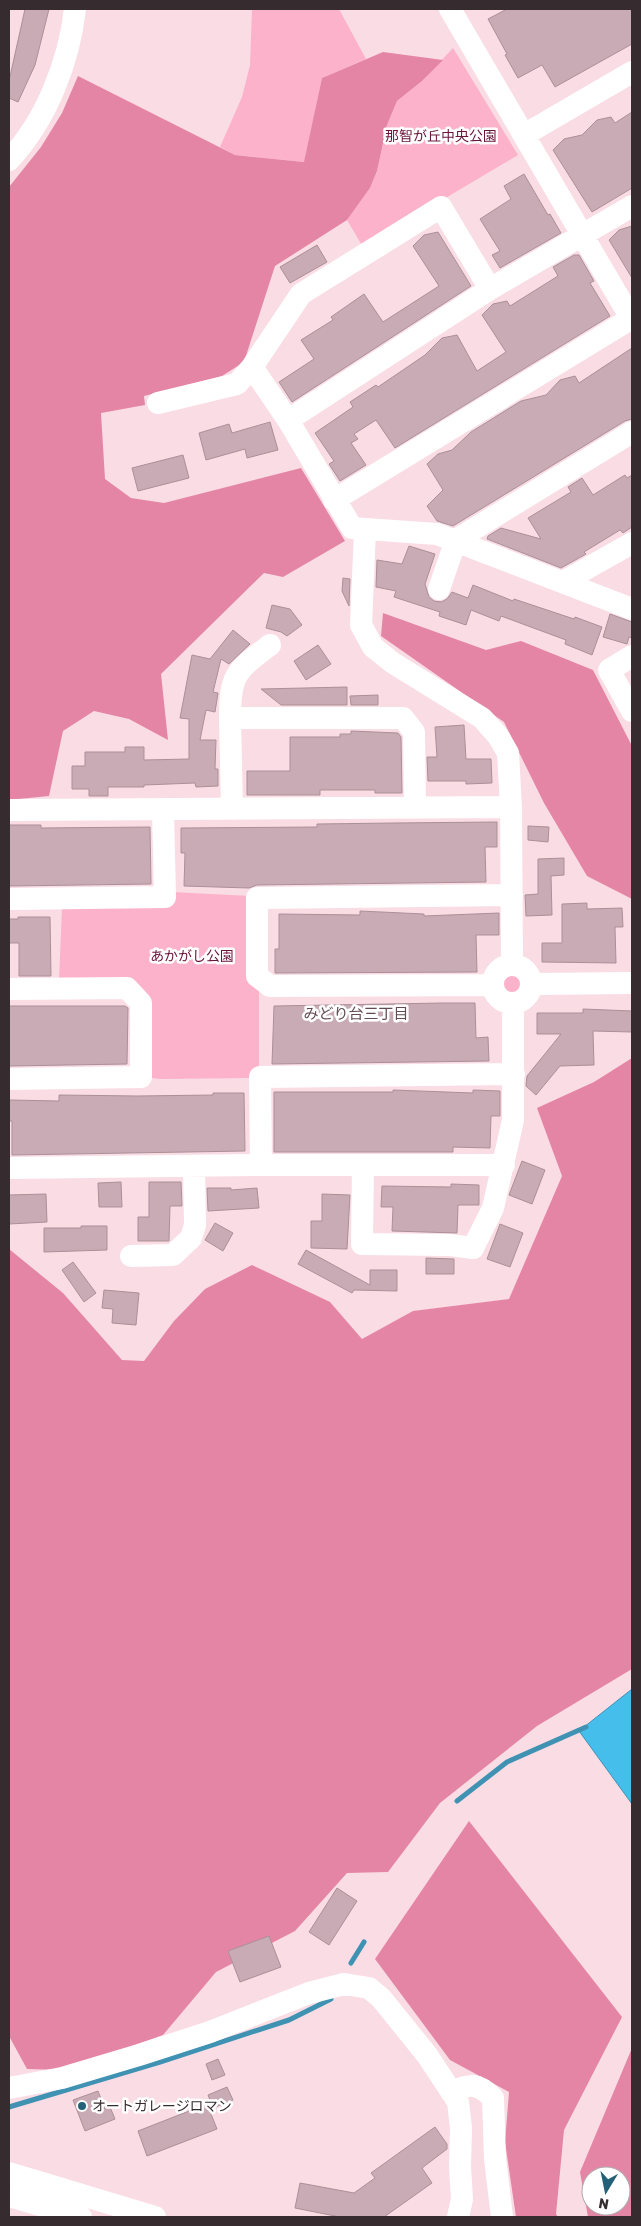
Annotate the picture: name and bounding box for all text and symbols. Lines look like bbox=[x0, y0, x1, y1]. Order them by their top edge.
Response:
park label: 那智が丘中央公園 bbox=[385, 128, 497, 145]
park label: あかがし公園 bbox=[150, 948, 234, 965]
district label: みどり台三丁目 bbox=[303, 1005, 409, 1023]
place label: オートガレージロマン bbox=[92, 2098, 232, 2115]
marker: オートガレージロマン bbox=[76, 2100, 88, 2112]
north arrow bbox=[581, 2166, 631, 2216]
text: N bbox=[597, 2194, 610, 2213]

